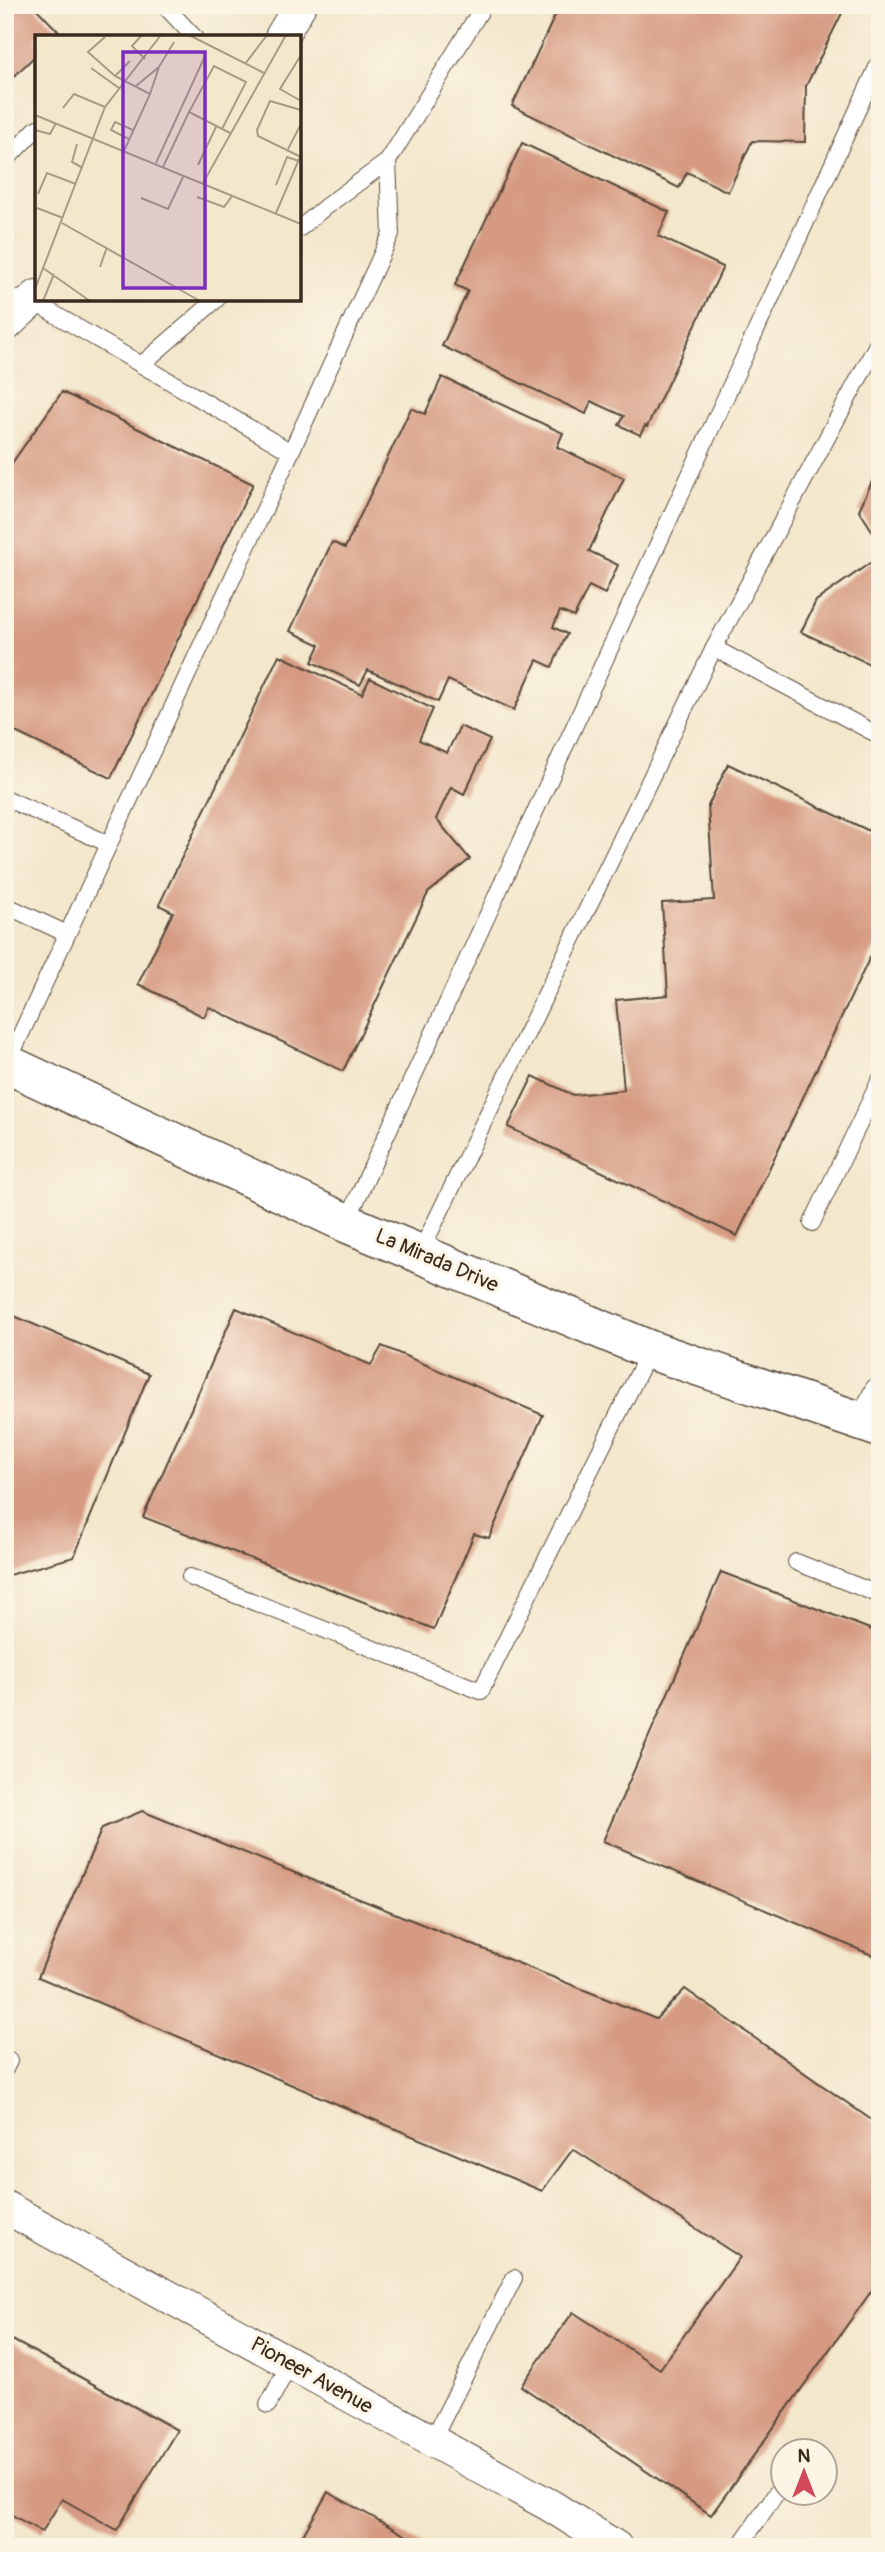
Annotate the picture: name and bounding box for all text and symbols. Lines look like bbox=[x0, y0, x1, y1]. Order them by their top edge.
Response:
inset map bbox=[35, 35, 301, 301]
street label: La Mirada Drive bbox=[371, 1222, 503, 1299]
street label: Pioneer Avenue bbox=[246, 2331, 378, 2420]
north arrow bbox=[770, 2436, 840, 2506]
text: N bbox=[798, 2444, 811, 2468]

